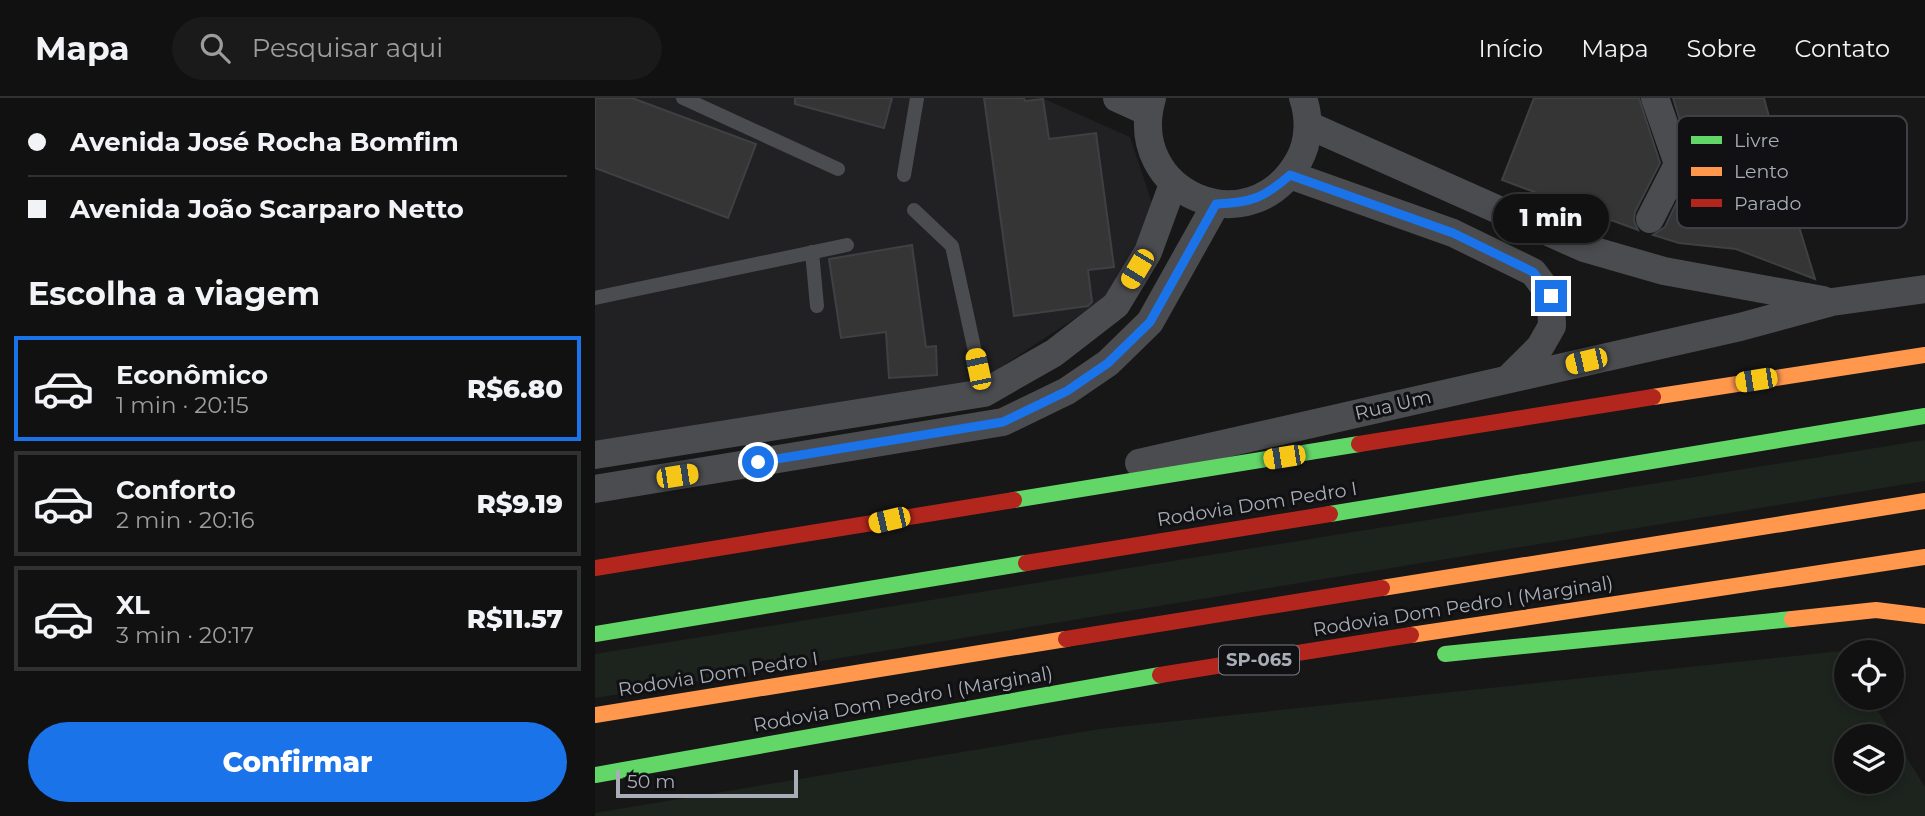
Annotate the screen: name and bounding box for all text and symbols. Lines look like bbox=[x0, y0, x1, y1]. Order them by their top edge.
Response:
search box bbox=[172, 17, 662, 80]
text: Mapa bbox=[35, 28, 130, 68]
icon: search bbox=[196, 29, 234, 67]
text: Pesquisar aqui bbox=[252, 32, 443, 64]
text: Início bbox=[1478, 34, 1543, 63]
text: Mapa bbox=[1581, 34, 1649, 63]
text: Sobre bbox=[1687, 34, 1756, 63]
text: Contato bbox=[1794, 34, 1890, 63]
legend bbox=[1677, 116, 1907, 228]
text: Avenida José Rocha Bomfim bbox=[70, 126, 459, 158]
text: Livre bbox=[1734, 129, 1779, 152]
text: Lento bbox=[1734, 160, 1789, 183]
text: Parado bbox=[1734, 192, 1802, 215]
text: Avenida João Scarparo Netto bbox=[70, 193, 464, 225]
callout: 1 min bbox=[1493, 194, 1609, 244]
text: 1 min bbox=[1519, 204, 1583, 232]
car bbox=[1118, 246, 1157, 292]
text: Escolha a viagem bbox=[28, 274, 320, 313]
route end bbox=[1535, 280, 1567, 312]
car bbox=[964, 346, 993, 392]
car bbox=[1564, 346, 1609, 376]
icon: car bbox=[32, 357, 95, 420]
text: Econômico bbox=[116, 359, 268, 391]
car bbox=[1734, 366, 1779, 394]
text: R$6.80 bbox=[467, 373, 563, 405]
street label: Rua Um bbox=[1352, 385, 1434, 425]
text: 1 min · 20:15 bbox=[116, 391, 249, 419]
car bbox=[1262, 443, 1307, 471]
route start bbox=[742, 446, 774, 478]
car bbox=[655, 462, 700, 490]
icon: car bbox=[32, 472, 95, 535]
text: Conforto bbox=[116, 474, 236, 506]
street label: Rodovia Dom Pedro I bbox=[1155, 477, 1359, 531]
text: R$9.19 bbox=[476, 488, 563, 520]
car bbox=[867, 505, 912, 535]
text: 2 min · 20:16 bbox=[116, 506, 255, 534]
street label: Rodovia Dom Pedro I (Marginal) bbox=[1311, 571, 1615, 641]
icon: car bbox=[32, 587, 95, 650]
text: XL bbox=[116, 589, 150, 621]
text: R$11.57 bbox=[467, 603, 563, 635]
text: 3 min · 20:17 bbox=[116, 621, 254, 649]
map controls bbox=[1834, 640, 1904, 794]
button: locate bbox=[1834, 640, 1904, 710]
road number: SP-065 bbox=[1219, 646, 1299, 674]
street label: Rodovia Dom Pedro I bbox=[616, 647, 820, 701]
street label: Rodovia Dom Pedro I (Marginal) bbox=[751, 661, 1055, 737]
button: Confirmar bbox=[28, 722, 567, 802]
button: layers bbox=[1834, 724, 1904, 794]
scale bar bbox=[616, 767, 798, 799]
text: 50 m bbox=[627, 770, 675, 793]

